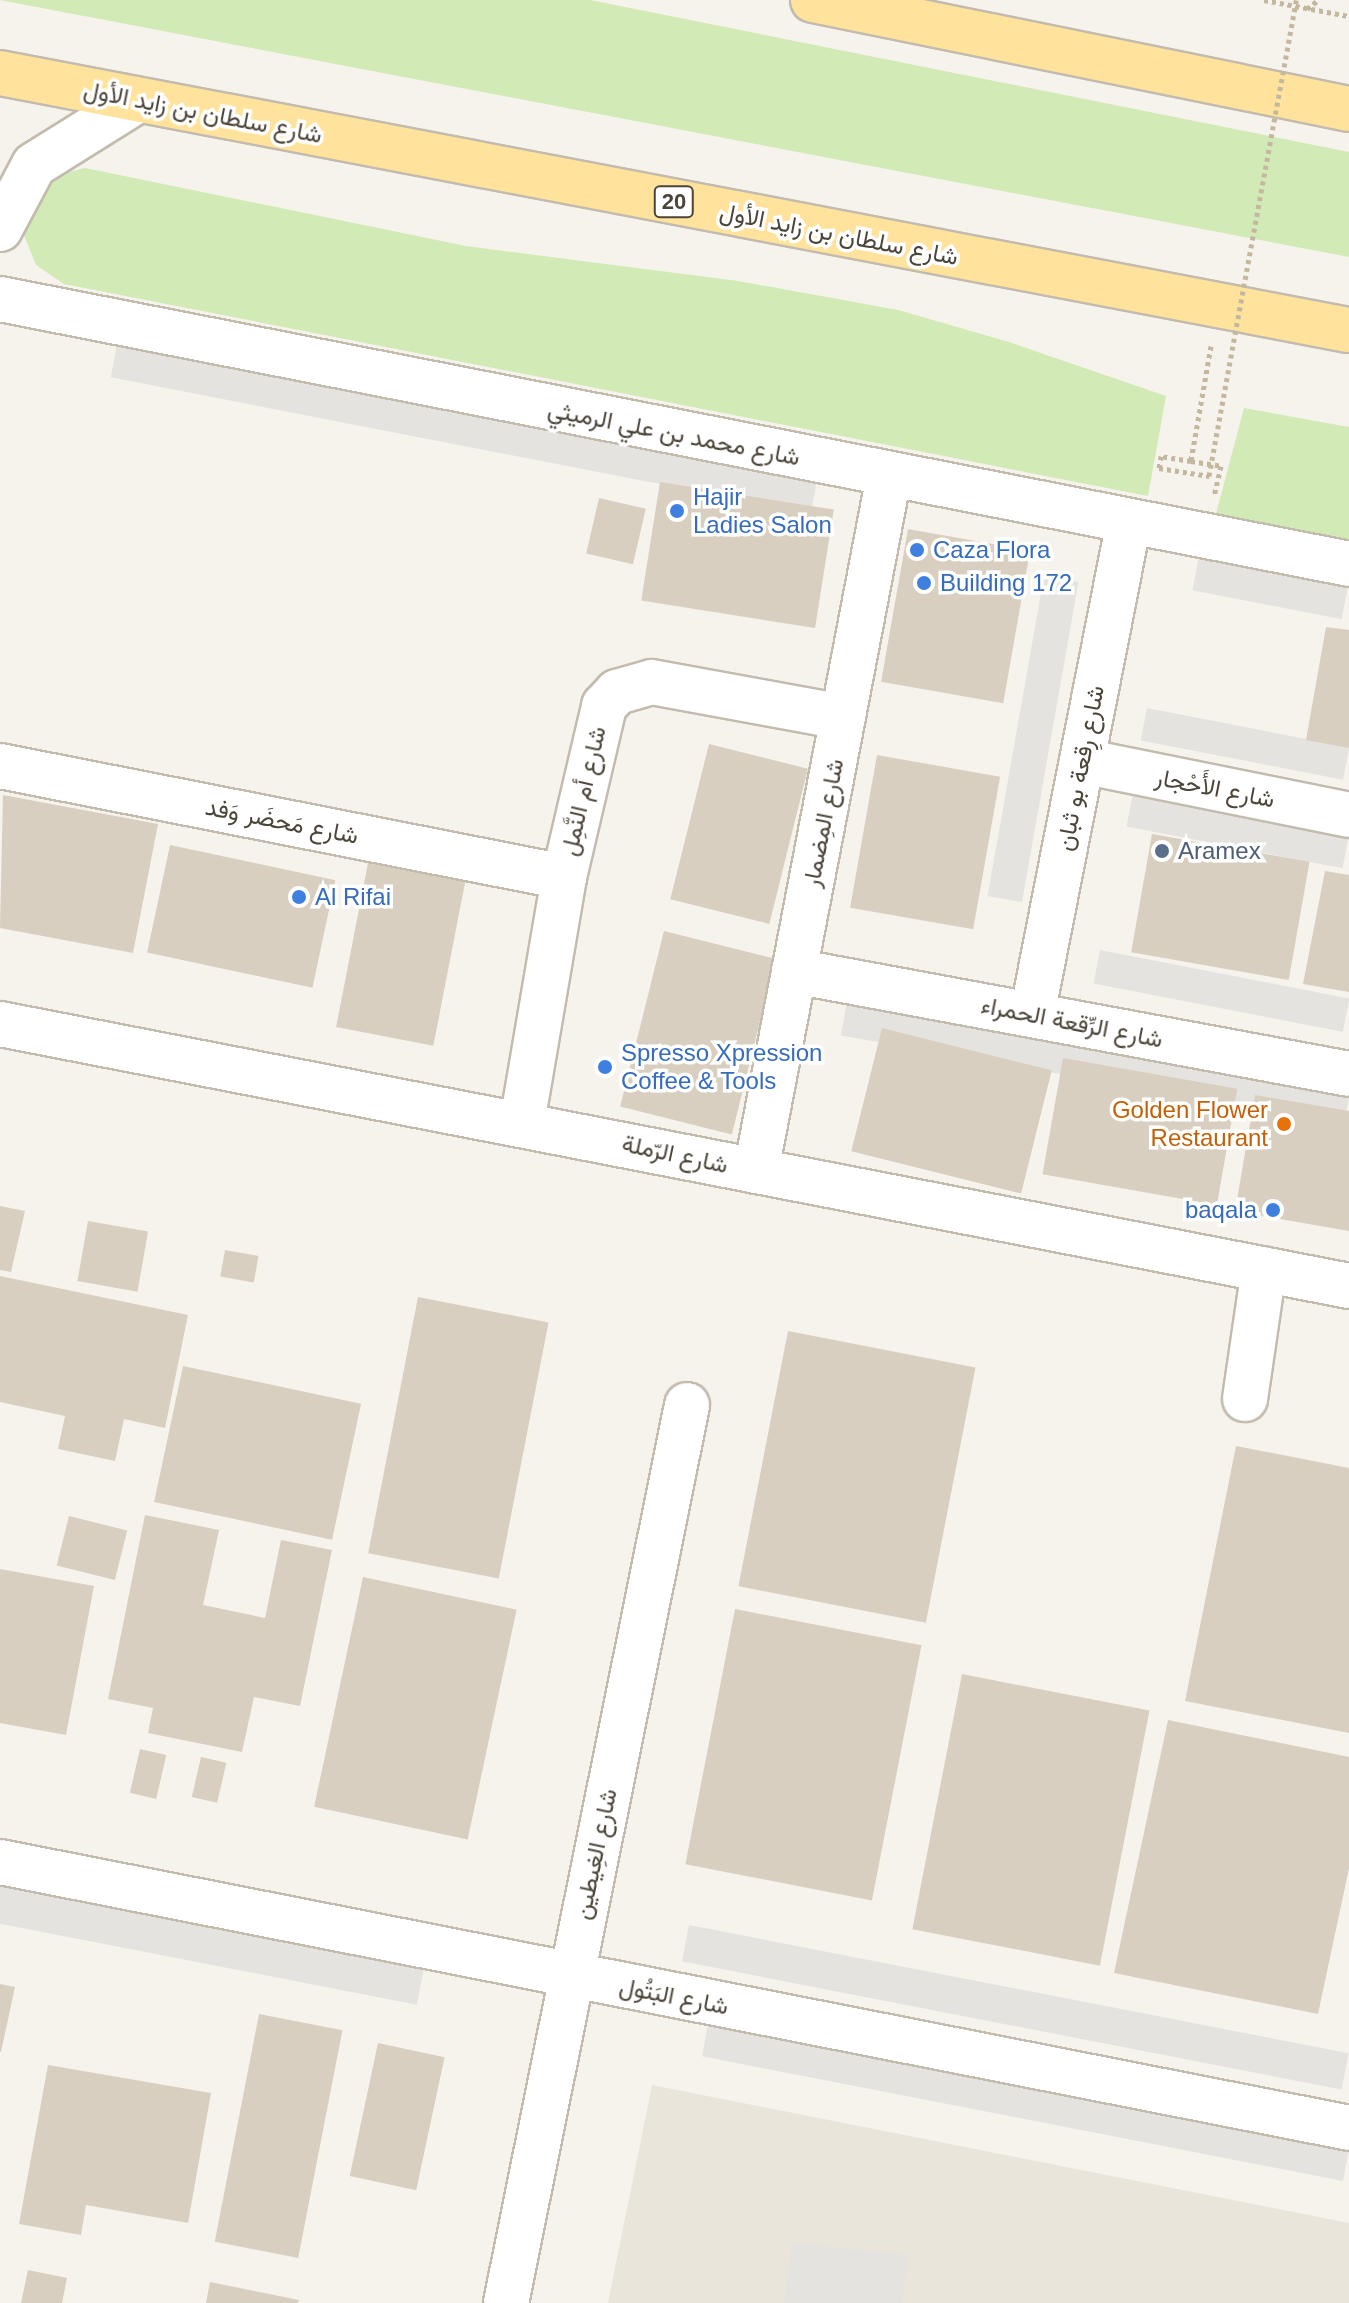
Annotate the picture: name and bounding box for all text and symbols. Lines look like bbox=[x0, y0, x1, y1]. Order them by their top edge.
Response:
street label: شارع سلطان بن زايد الأول bbox=[81, 75, 325, 149]
road number: 20 bbox=[652, 184, 696, 220]
street label: شارع سلطان بن زايد الأول bbox=[717, 197, 961, 271]
street label: شارع محمد بن علي الرميثي bbox=[545, 394, 803, 472]
place label: Hajir Ladies Salon bbox=[693, 483, 832, 539]
marker: Hajir Ladies Salon bbox=[668, 502, 686, 520]
place label: Caza Flora bbox=[933, 536, 1050, 564]
marker: Caza Flora bbox=[908, 541, 926, 559]
place label: Building 172 bbox=[940, 569, 1072, 597]
marker: Building 172 bbox=[915, 574, 933, 592]
street label: شارع رِقعة بو ثبان bbox=[1050, 683, 1110, 853]
street label: شارع أم النَّمِل bbox=[554, 724, 612, 858]
street label: شارع المِضمار bbox=[796, 756, 850, 890]
street label: شارع الأَحْجار bbox=[1153, 762, 1277, 814]
street label: شارع مَحضَر وَفد bbox=[203, 792, 361, 850]
place label: Aramex bbox=[1178, 837, 1261, 865]
marker: Aramex bbox=[1153, 842, 1171, 860]
place label: Al Rifai bbox=[315, 883, 391, 911]
marker: Al Rifai bbox=[290, 888, 308, 906]
street label: شارع الرِّقعة الحمراء bbox=[979, 990, 1165, 1054]
place label: Spresso Xpression Coffee & Tools bbox=[621, 1039, 822, 1095]
marker: Spresso Xpression Coffee & Tools bbox=[596, 1058, 614, 1076]
place label: Golden Flower Restaurant bbox=[1112, 1096, 1268, 1152]
marker: Golden Flower Restaurant bbox=[1275, 1115, 1293, 1133]
street label: شارع الرّملة bbox=[619, 1129, 731, 1179]
place label: baqala bbox=[1185, 1196, 1257, 1224]
marker: baqala bbox=[1264, 1201, 1282, 1219]
street label: شارع الغِيطين bbox=[567, 1786, 623, 1922]
street label: شارع البَتُول bbox=[617, 1971, 731, 2021]

